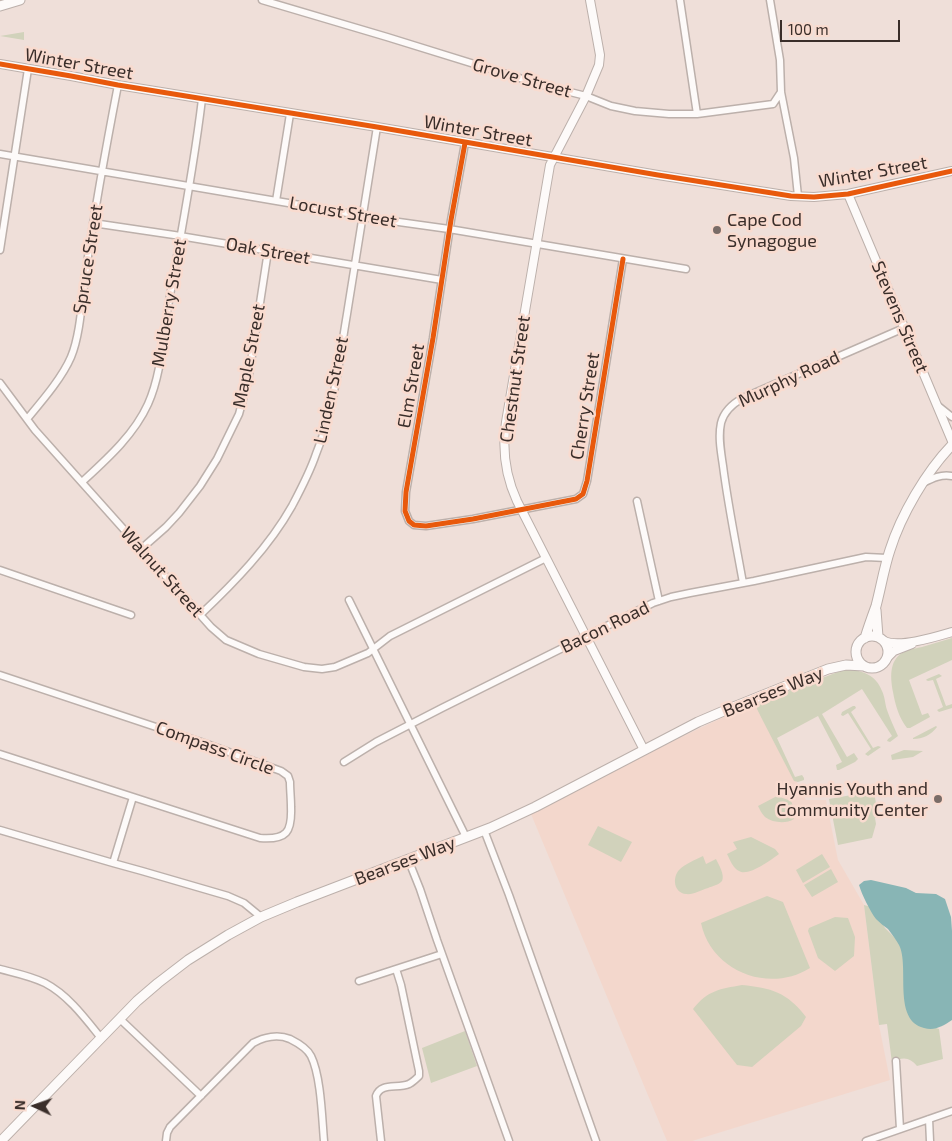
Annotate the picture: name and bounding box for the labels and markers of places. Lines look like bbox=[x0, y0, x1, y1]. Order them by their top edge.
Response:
place label: Cape Cod Synagogue bbox=[727, 209, 817, 252]
marker: Cape Cod Synagogue bbox=[711, 224, 723, 236]
place label: Hyannis Youth and Community Center bbox=[776, 778, 928, 821]
marker: Hyannis Youth and Community Center bbox=[932, 793, 944, 805]

